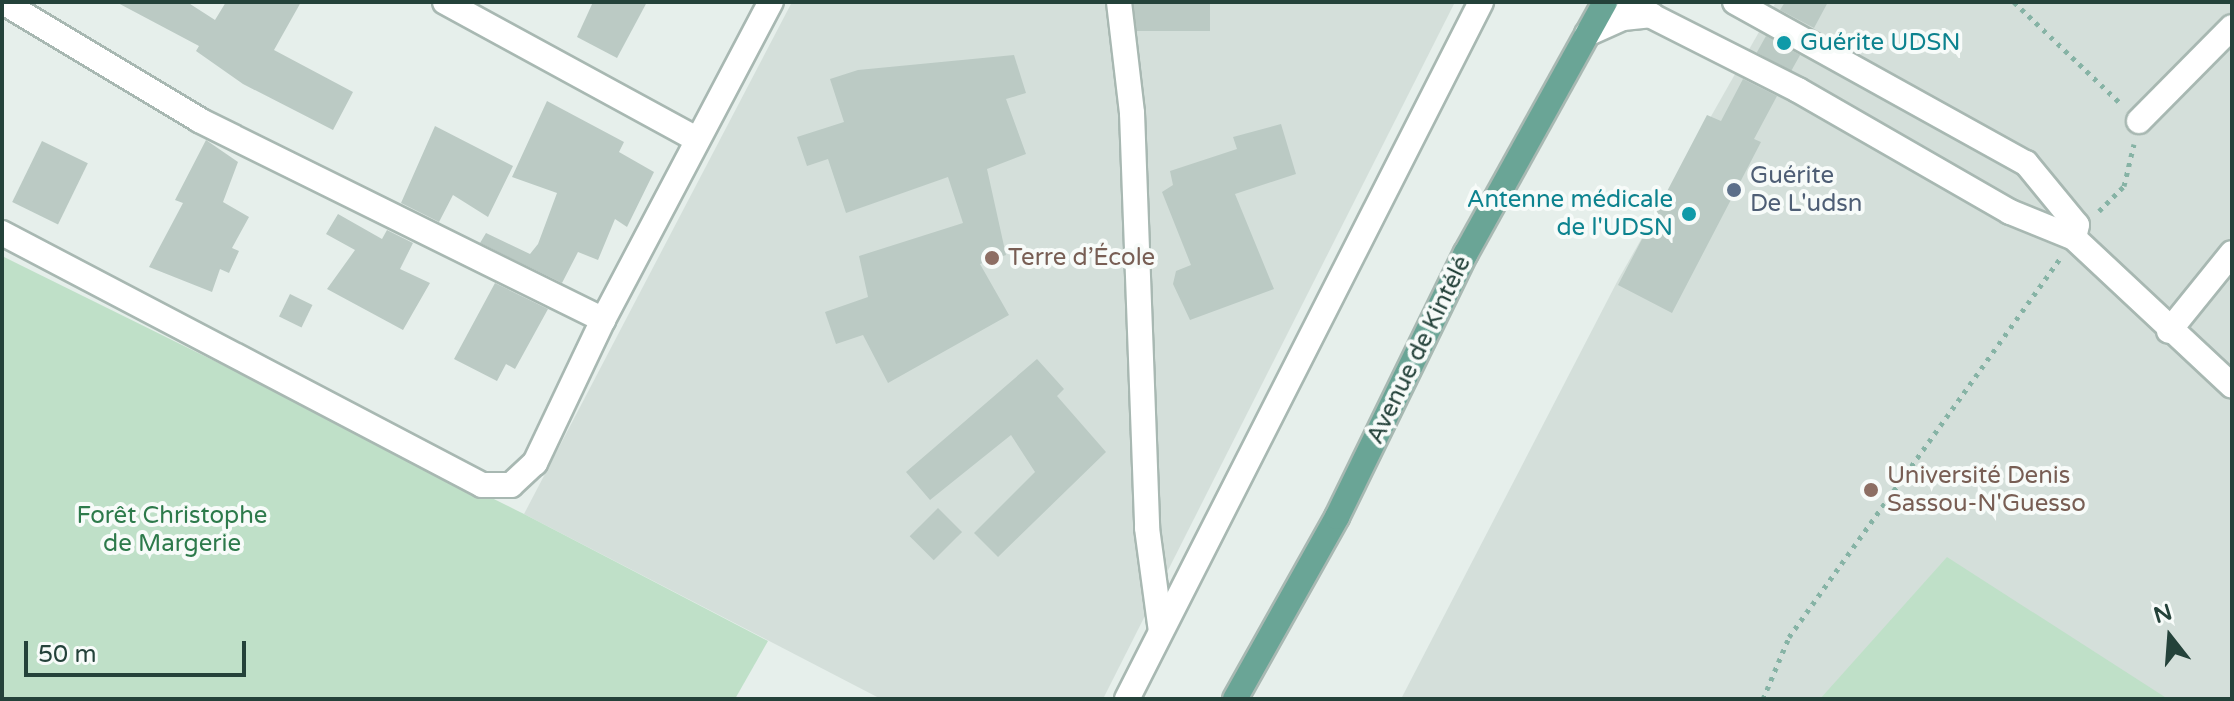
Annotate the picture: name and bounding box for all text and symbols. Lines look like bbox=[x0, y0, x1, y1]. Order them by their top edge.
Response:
place label: Guérite UDSN bbox=[1800, 29, 1961, 57]
marker: Guérite UDSN bbox=[1775, 34, 1793, 52]
place label: Guérite De L'udsn bbox=[1750, 162, 1862, 218]
marker: Guérite De L'udsn bbox=[1725, 181, 1743, 199]
place label: Antenne médicale de l'UDSN bbox=[1467, 186, 1673, 242]
marker: Antenne médicale de l'UDSN bbox=[1680, 205, 1698, 223]
place label: Terre d’École bbox=[1008, 244, 1155, 272]
marker: Terre d’École bbox=[983, 249, 1001, 267]
street label: Avenue de Kintélé bbox=[1361, 251, 1477, 449]
place label: Université Denis Sassou-N'Guesso bbox=[1887, 462, 2086, 518]
marker: Université Denis Sassou-N'Guesso bbox=[1862, 481, 1880, 499]
park label: Forêt Christophe de Margerie bbox=[77, 502, 267, 558]
north arrow bbox=[2130, 597, 2210, 677]
text: N bbox=[2151, 599, 2175, 629]
scale bar bbox=[28, 625, 250, 675]
text: 50 m bbox=[38, 640, 96, 669]

